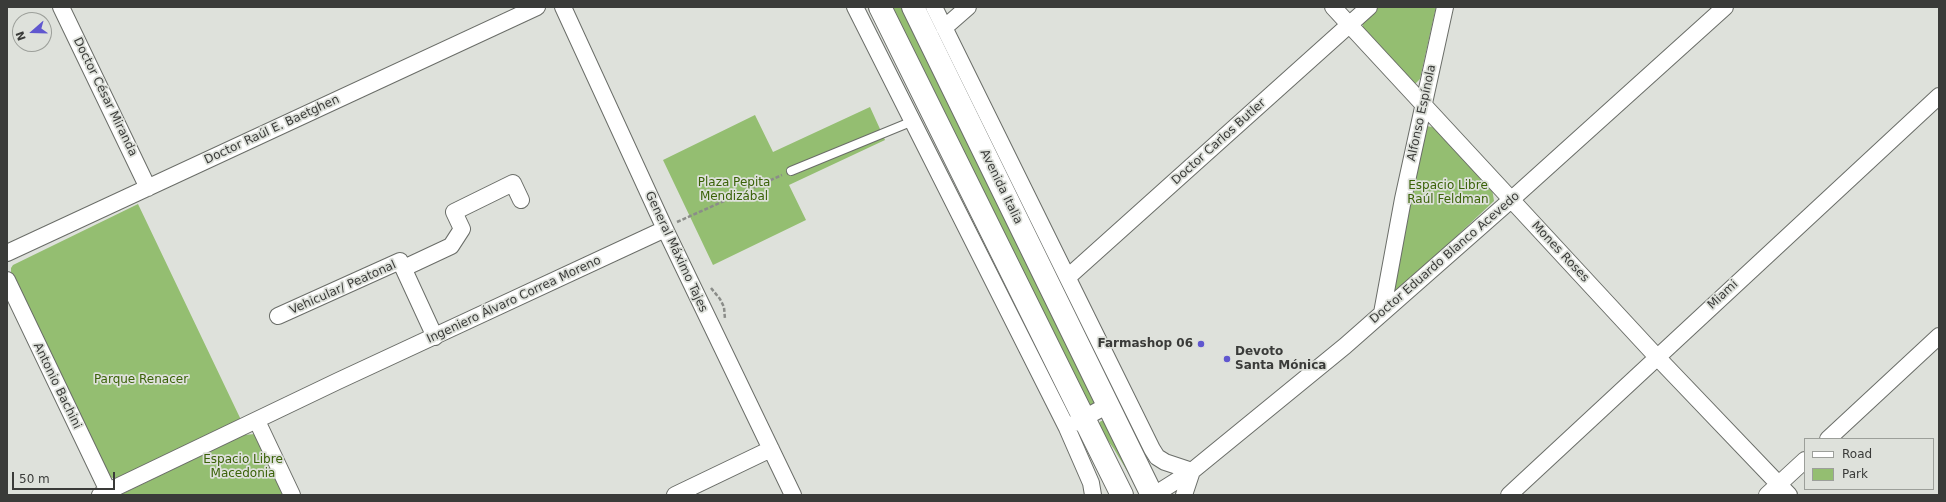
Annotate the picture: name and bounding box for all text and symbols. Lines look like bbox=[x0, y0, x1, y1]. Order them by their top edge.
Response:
north arrow bbox=[12, 12, 52, 52]
text: N bbox=[14, 29, 29, 42]
street label: Doctor César Miranda bbox=[70, 35, 140, 159]
street label: Alfonso Espínola bbox=[1405, 63, 1439, 163]
street label: Doctor Raúl E. Baetghen bbox=[202, 92, 342, 168]
street label: Doctor Carlos Butler bbox=[1169, 96, 1269, 188]
street label: Avenida Italia bbox=[977, 147, 1025, 227]
park label: Plaza Pepita Mendizábal bbox=[698, 176, 770, 204]
park label: Espacio Libre Raúl Feldman bbox=[1407, 179, 1489, 207]
street label: General Máximo Tajes bbox=[642, 189, 710, 315]
street label: Doctor Eduardo Blanco Acevedo bbox=[1367, 189, 1523, 327]
street label: Mones Roses bbox=[1528, 219, 1592, 285]
street label: Ingeniero Álvaro Correa Moreno bbox=[425, 253, 603, 347]
street label: Vehicular/ Peatonal bbox=[287, 258, 399, 318]
street label: Miami bbox=[1705, 277, 1741, 313]
place label: Farmashop 06 bbox=[1097, 337, 1193, 351]
marker: Farmashop 06 bbox=[1196, 339, 1206, 349]
street label: Antonio Bachini bbox=[30, 341, 84, 431]
place label: Devoto Santa Mónica bbox=[1235, 345, 1326, 373]
marker: Devoto Santa Mónica bbox=[1222, 354, 1232, 364]
park label: Parque Renacer bbox=[94, 373, 188, 387]
legend bbox=[1804, 438, 1934, 490]
text: Road bbox=[1842, 447, 1872, 461]
park label: Espacio Libre Macedonia bbox=[203, 453, 283, 481]
scale bar bbox=[14, 464, 117, 490]
text: Park bbox=[1842, 467, 1868, 481]
text: 50 m bbox=[19, 472, 50, 486]

